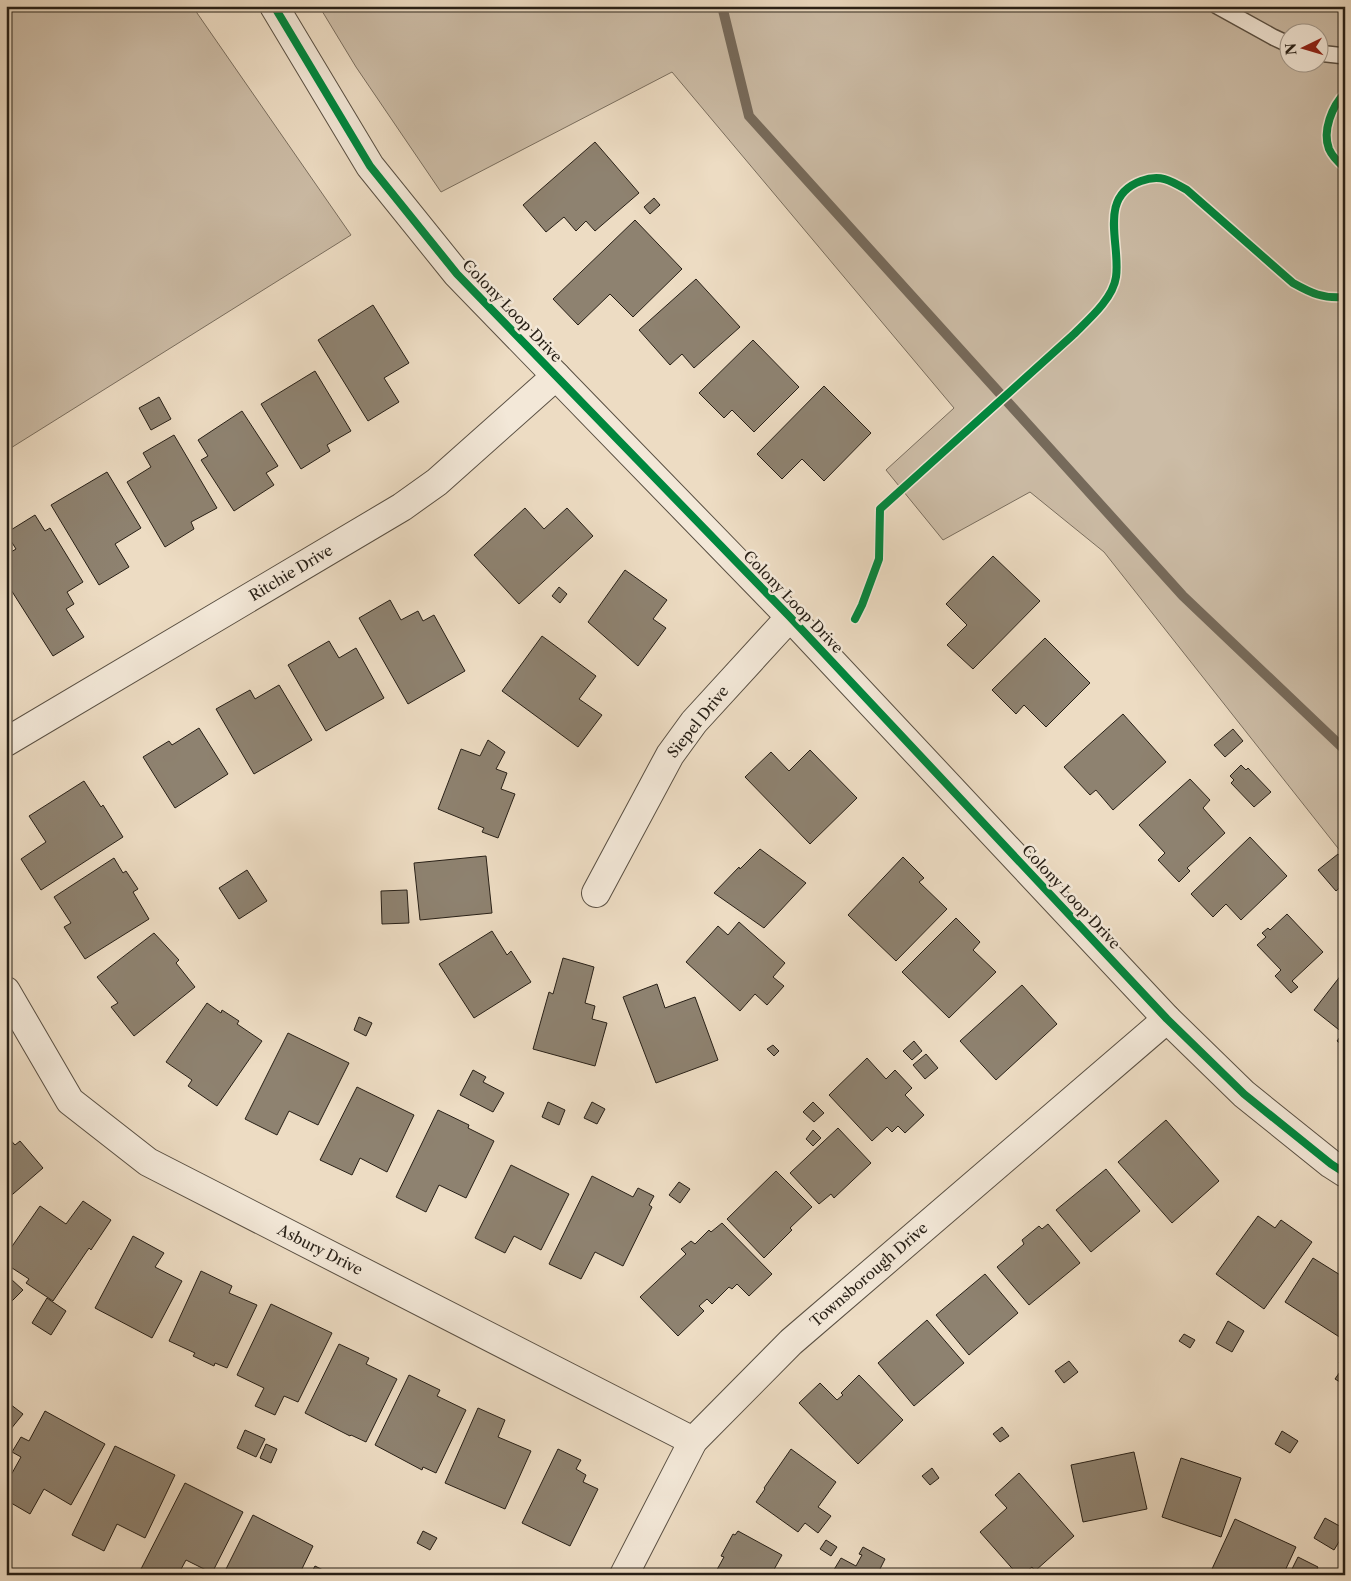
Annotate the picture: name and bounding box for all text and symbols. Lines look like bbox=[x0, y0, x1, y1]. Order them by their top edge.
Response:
north arrow bbox=[1278, 22, 1328, 72]
text: N bbox=[1282, 42, 1301, 56]
street label: Colony Loop Drive bbox=[458, 255, 566, 366]
street label: Ritchie Drive bbox=[246, 540, 336, 605]
street label: Colony Loop Drive bbox=[739, 546, 847, 657]
street label: Siepel Drive bbox=[663, 682, 732, 761]
street label: Colony Loop Drive bbox=[1018, 841, 1125, 953]
street label: Townsborough Drive bbox=[806, 1218, 932, 1331]
street label: Asbury Drive bbox=[274, 1219, 366, 1279]

